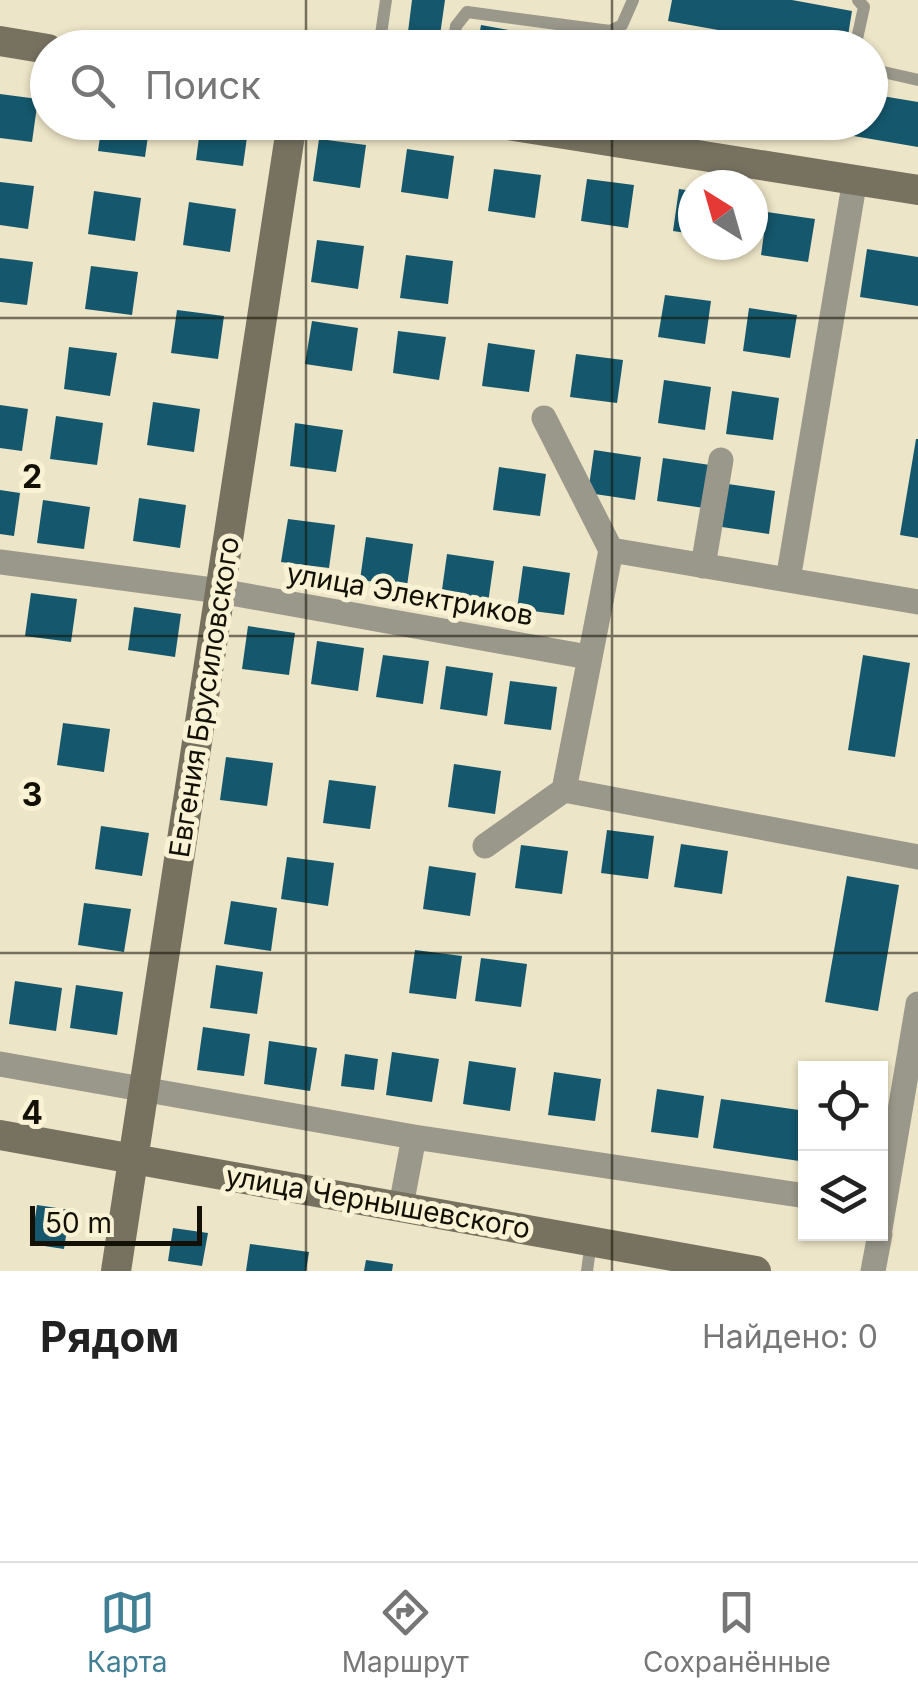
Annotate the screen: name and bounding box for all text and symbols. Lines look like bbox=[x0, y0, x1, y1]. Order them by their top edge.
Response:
search box bbox=[30, 30, 888, 140]
icon: search bbox=[65, 58, 120, 113]
text: Поиск bbox=[145, 62, 261, 108]
north arrow bbox=[678, 170, 768, 260]
text: 2 bbox=[22, 457, 42, 496]
street label: Евгения Брусиловского bbox=[162, 534, 246, 860]
street label: улица Электриков bbox=[284, 556, 536, 632]
text: 3 bbox=[22, 775, 42, 814]
map controls bbox=[798, 1061, 888, 1241]
button: locate bbox=[798, 1061, 888, 1151]
text: 4 bbox=[21, 1093, 43, 1132]
button: layers bbox=[798, 1151, 888, 1241]
street label: улица Чернышевского bbox=[223, 1158, 533, 1246]
scale bar bbox=[30, 1201, 202, 1246]
text: 50 m bbox=[45, 1206, 112, 1240]
text: Рядом bbox=[40, 1311, 179, 1362]
text: Найдено: 0 bbox=[702, 1317, 878, 1356]
tab: Карта bbox=[87, 1585, 168, 1679]
tab: Маршрут bbox=[342, 1585, 469, 1679]
tab: Сохранённые bbox=[643, 1585, 831, 1679]

